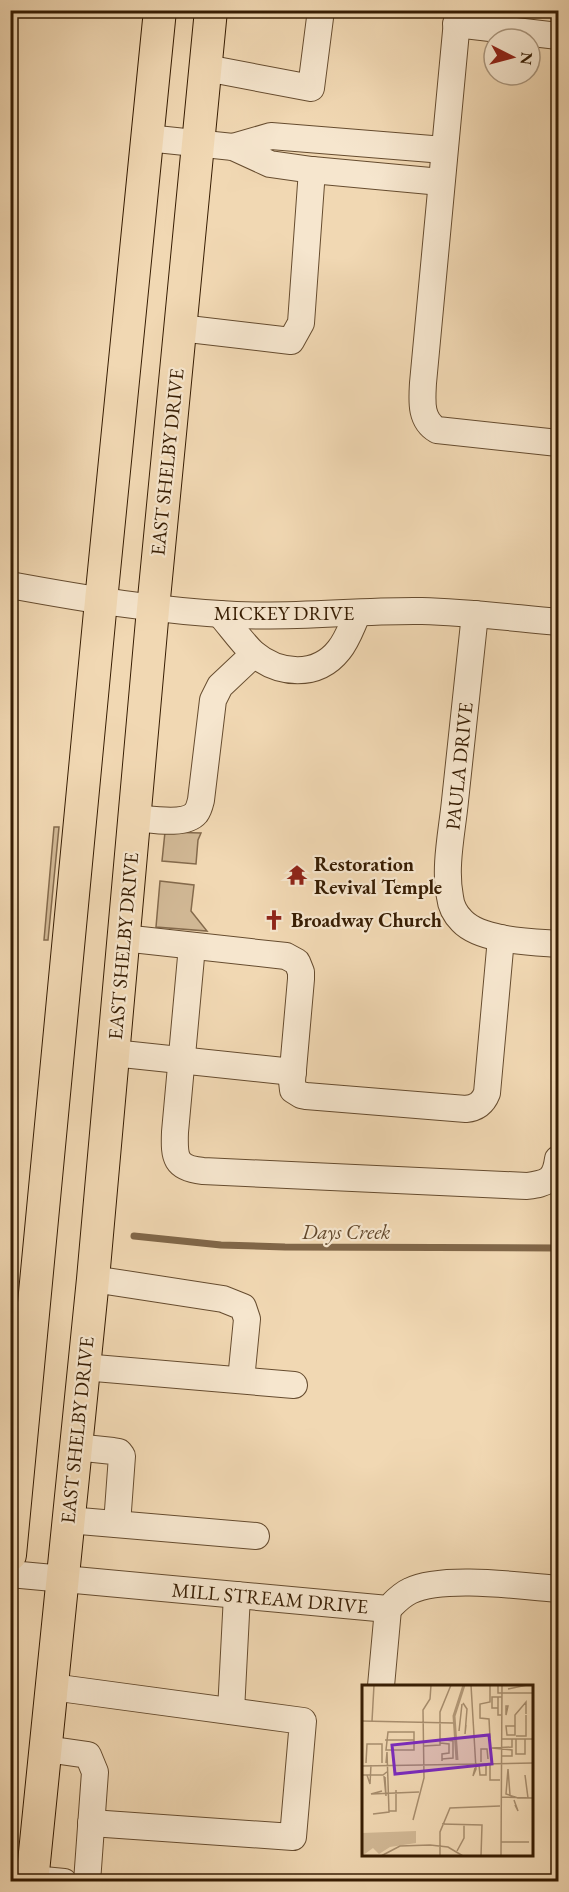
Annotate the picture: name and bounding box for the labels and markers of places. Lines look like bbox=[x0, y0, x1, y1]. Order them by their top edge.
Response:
place label: Restoration Revival Temple bbox=[314, 851, 442, 900]
temple icon: Restoration Revival Temple bbox=[285, 863, 309, 887]
place label: Broadway Church bbox=[291, 907, 442, 933]
church icon: Broadway Church bbox=[262, 908, 286, 932]

